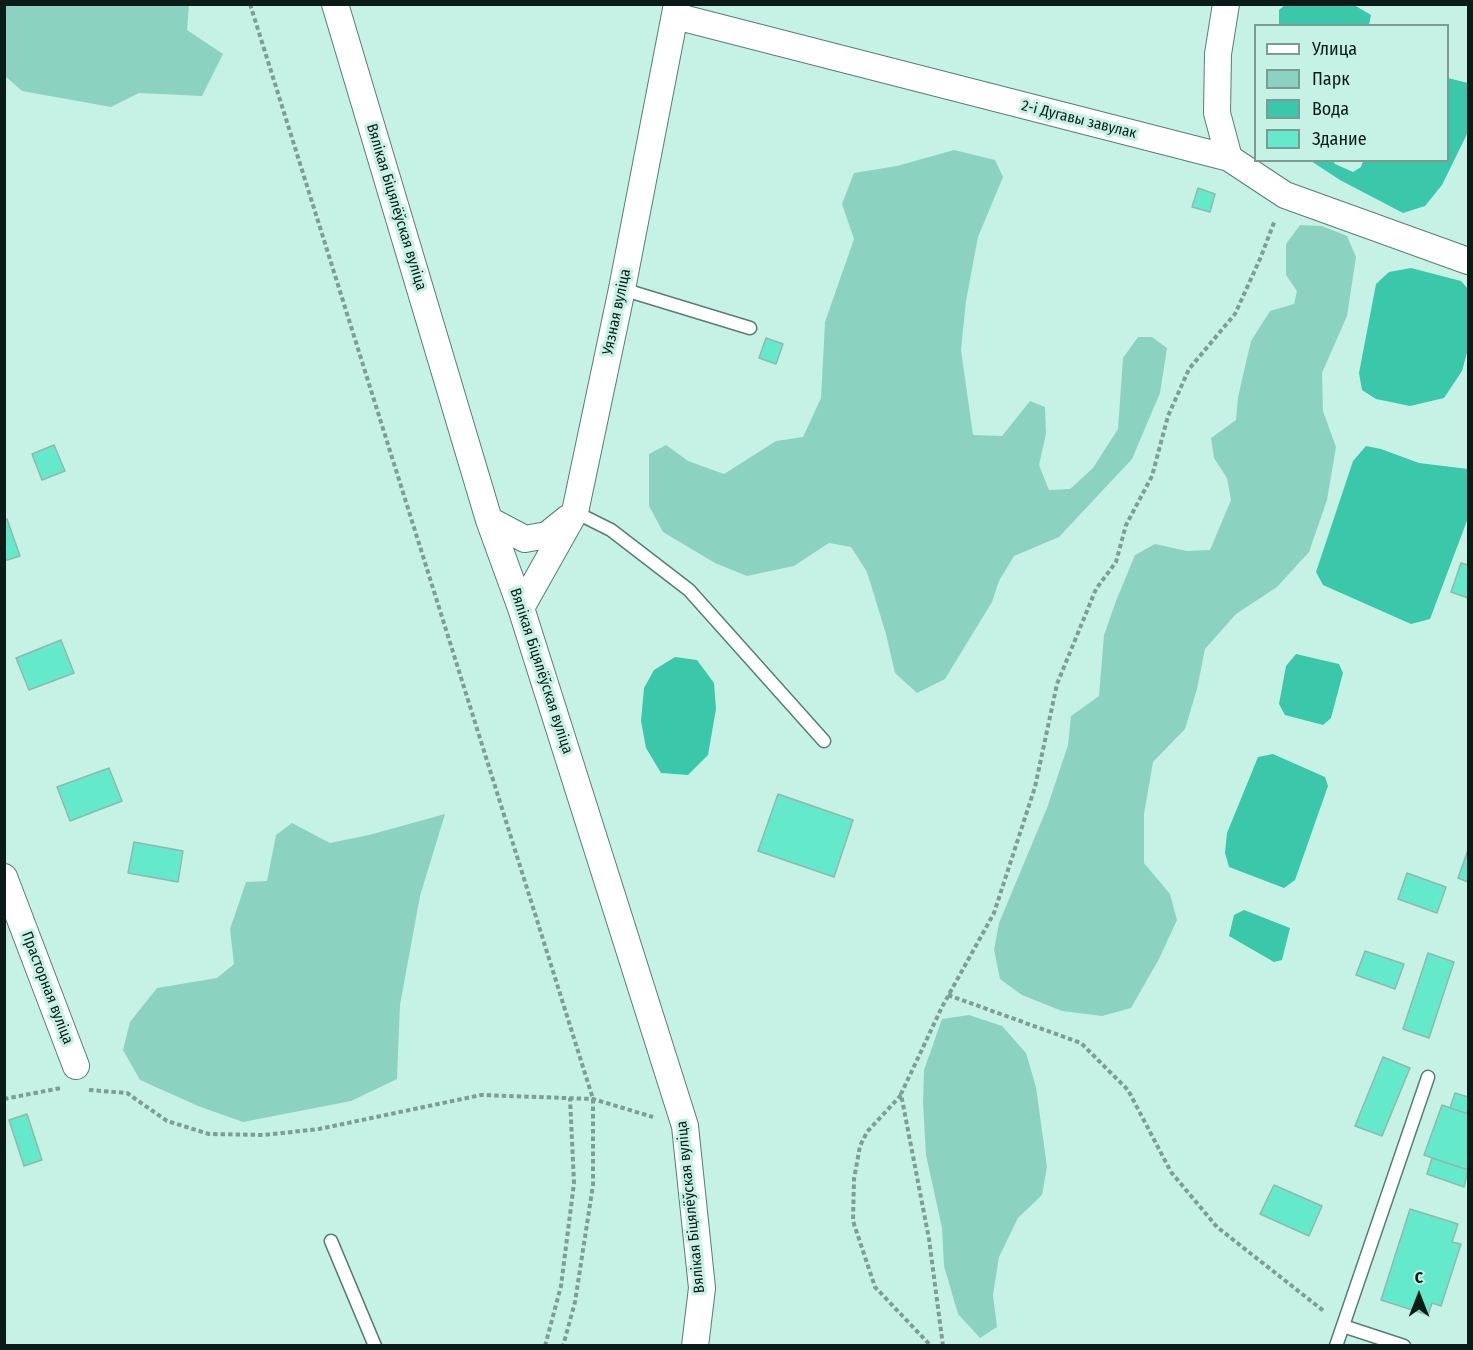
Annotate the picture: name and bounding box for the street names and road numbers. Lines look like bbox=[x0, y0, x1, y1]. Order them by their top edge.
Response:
street label: 2-і Дугавы завулак bbox=[1020, 97, 1138, 143]
street label: Вялікая Біцялёўская вуліца bbox=[362, 122, 430, 292]
street label: Уязная вуліца bbox=[599, 267, 635, 357]
street label: Вялікая Біцялёўская вуліца bbox=[506, 586, 576, 756]
street label: Прасторная вуліца bbox=[17, 929, 77, 1047]
street label: Вялікая Біцялёўская вуліца bbox=[673, 1120, 709, 1294]

